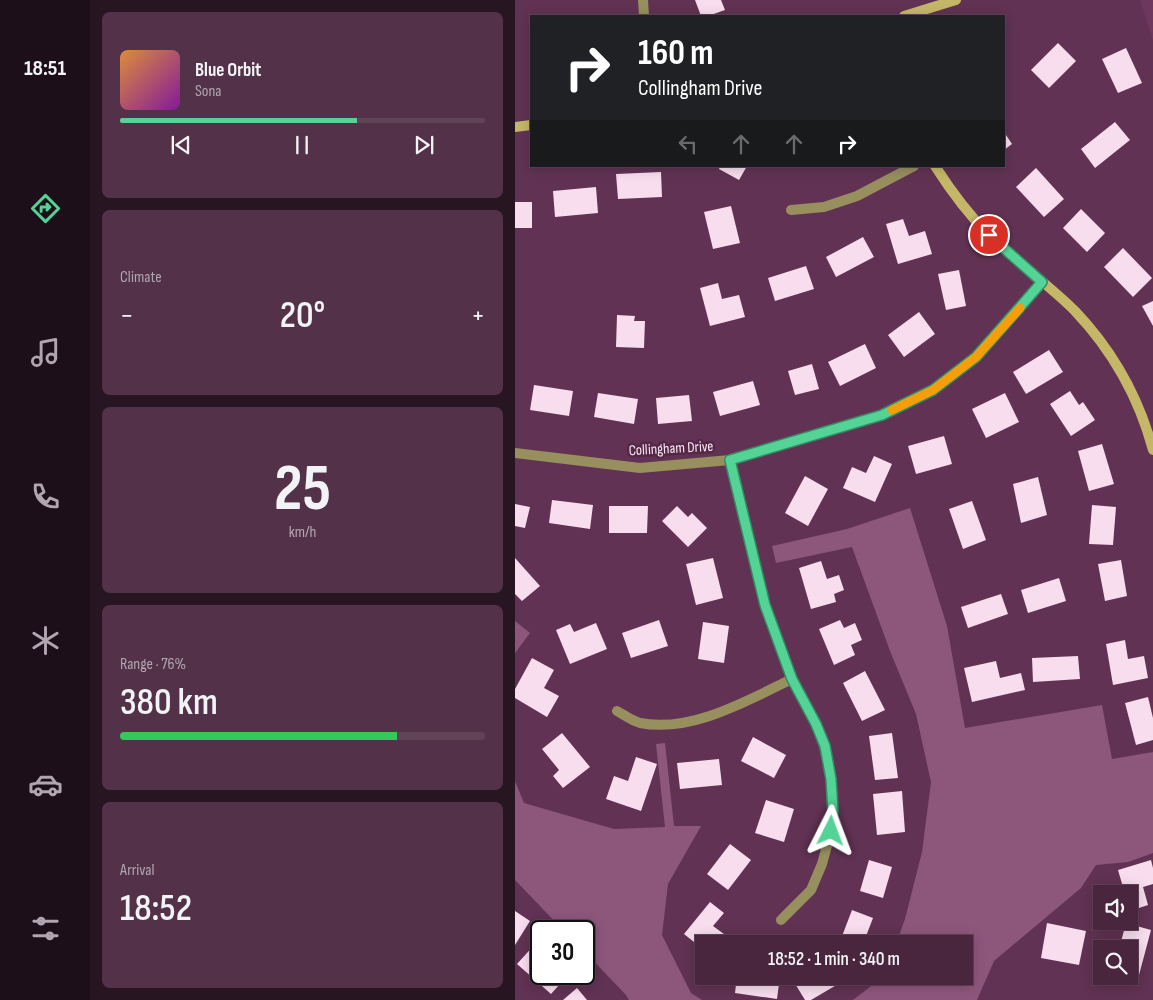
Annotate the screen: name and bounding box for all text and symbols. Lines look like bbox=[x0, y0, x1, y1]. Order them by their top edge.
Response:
text: 160 m bbox=[638, 32, 714, 75]
icon: right bbox=[555, 35, 620, 100]
text: 18:51 bbox=[24, 55, 66, 82]
text: Blue Orbit bbox=[195, 59, 261, 82]
text: Collingham Drive bbox=[638, 75, 762, 102]
text: Sona bbox=[195, 82, 222, 101]
icon: left bbox=[674, 130, 702, 158]
icon: ahead bbox=[727, 130, 755, 158]
icon: ahead bbox=[780, 130, 808, 158]
icon: right bbox=[833, 130, 861, 158]
icon: previous bbox=[167, 131, 195, 159]
icon: pause bbox=[288, 131, 316, 159]
icon: next bbox=[410, 131, 438, 159]
icon: directions bbox=[28, 191, 63, 226]
pin bbox=[968, 214, 1010, 256]
icon: arrive bbox=[975, 221, 1003, 249]
text: Climate bbox=[120, 268, 162, 287]
text: 20° bbox=[280, 293, 325, 338]
text: − bbox=[120, 299, 134, 332]
text: + bbox=[471, 299, 485, 332]
icon: music bbox=[28, 335, 63, 370]
street label: Collingham Drive bbox=[628, 437, 714, 460]
text: 25 bbox=[274, 451, 331, 529]
icon: phone bbox=[28, 479, 63, 514]
text: km/h bbox=[289, 523, 316, 542]
icon: climate bbox=[28, 623, 63, 658]
text: Range · 76% bbox=[120, 655, 186, 674]
text: 380 km bbox=[120, 680, 218, 725]
icon: car bbox=[28, 767, 63, 802]
position arrow bbox=[804, 804, 856, 856]
text: Arrival bbox=[120, 861, 154, 880]
map controls bbox=[1093, 885, 1138, 985]
button: sound bbox=[1093, 885, 1138, 930]
text: 18:52 bbox=[120, 886, 192, 931]
icon: filters bbox=[28, 911, 63, 946]
speed limit sign: 30 bbox=[530, 920, 595, 985]
button: search bbox=[1093, 940, 1138, 985]
text: 18:52 · 1 min · 340 m bbox=[768, 948, 900, 971]

